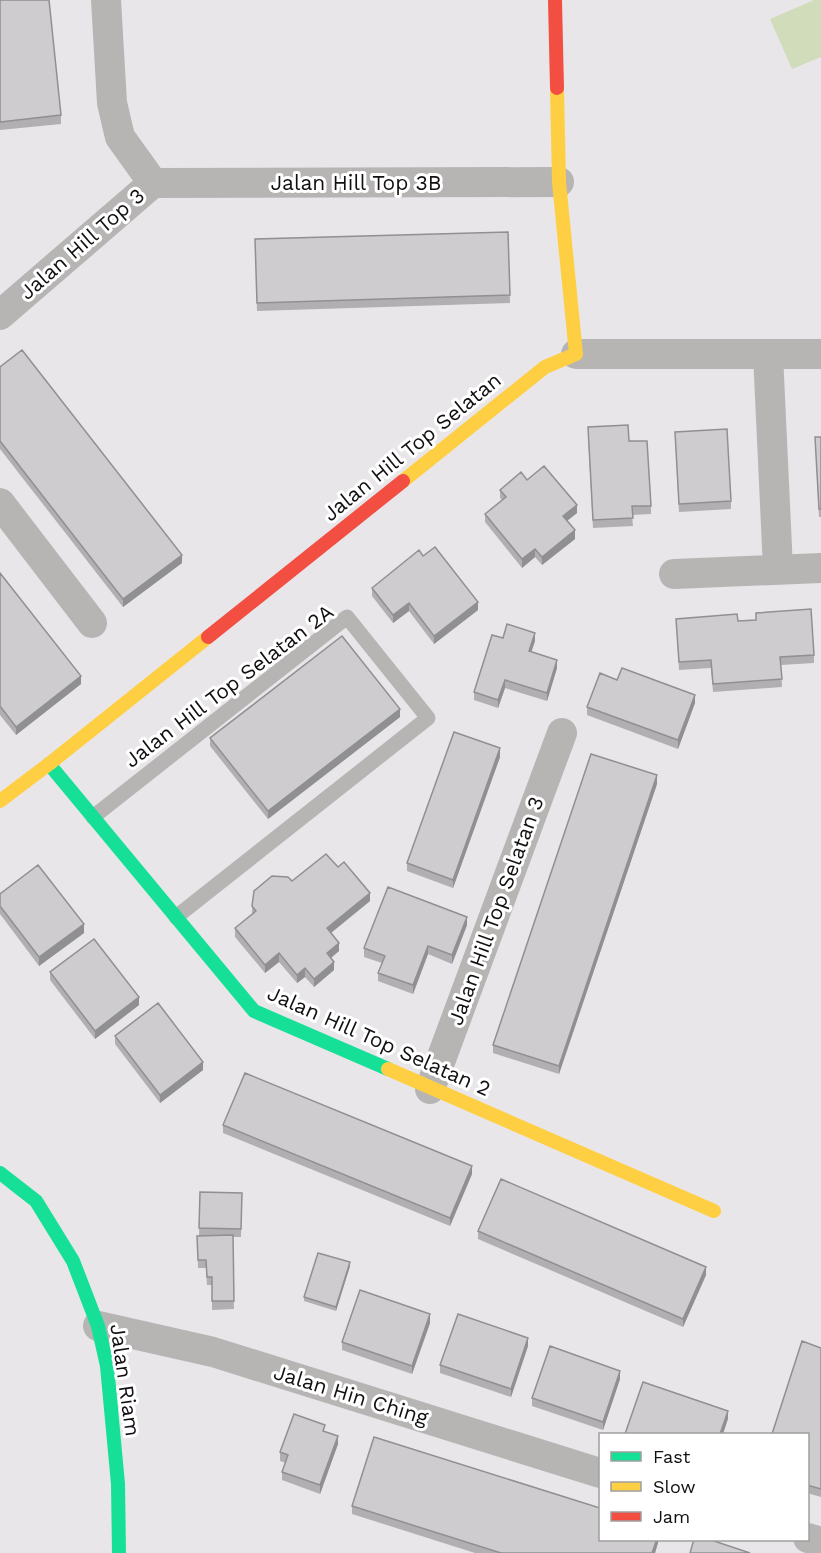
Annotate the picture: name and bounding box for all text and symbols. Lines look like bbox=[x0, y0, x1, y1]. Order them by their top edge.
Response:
street label: Jalan Hill Top 3B bbox=[271, 170, 441, 195]
street label: Jalan Hill Top 3 bbox=[14, 183, 149, 305]
street label: Jalan Hill Top Selatan bbox=[318, 367, 506, 526]
street label: Jalan Hill Top Selatan 2A bbox=[119, 599, 338, 772]
street label: Jalan Hill Top Selatan 3 bbox=[442, 793, 549, 1029]
street label: Jalan Hill Top Selatan 2 bbox=[264, 980, 495, 1101]
street label: Jalan Riam bbox=[105, 1322, 146, 1438]
street label: Jalan Hin Ching bbox=[271, 1359, 432, 1430]
legend bbox=[599, 1433, 809, 1541]
text: Fast bbox=[653, 1446, 691, 1467]
text: Slow bbox=[653, 1476, 696, 1497]
text: Jam bbox=[653, 1506, 690, 1527]

